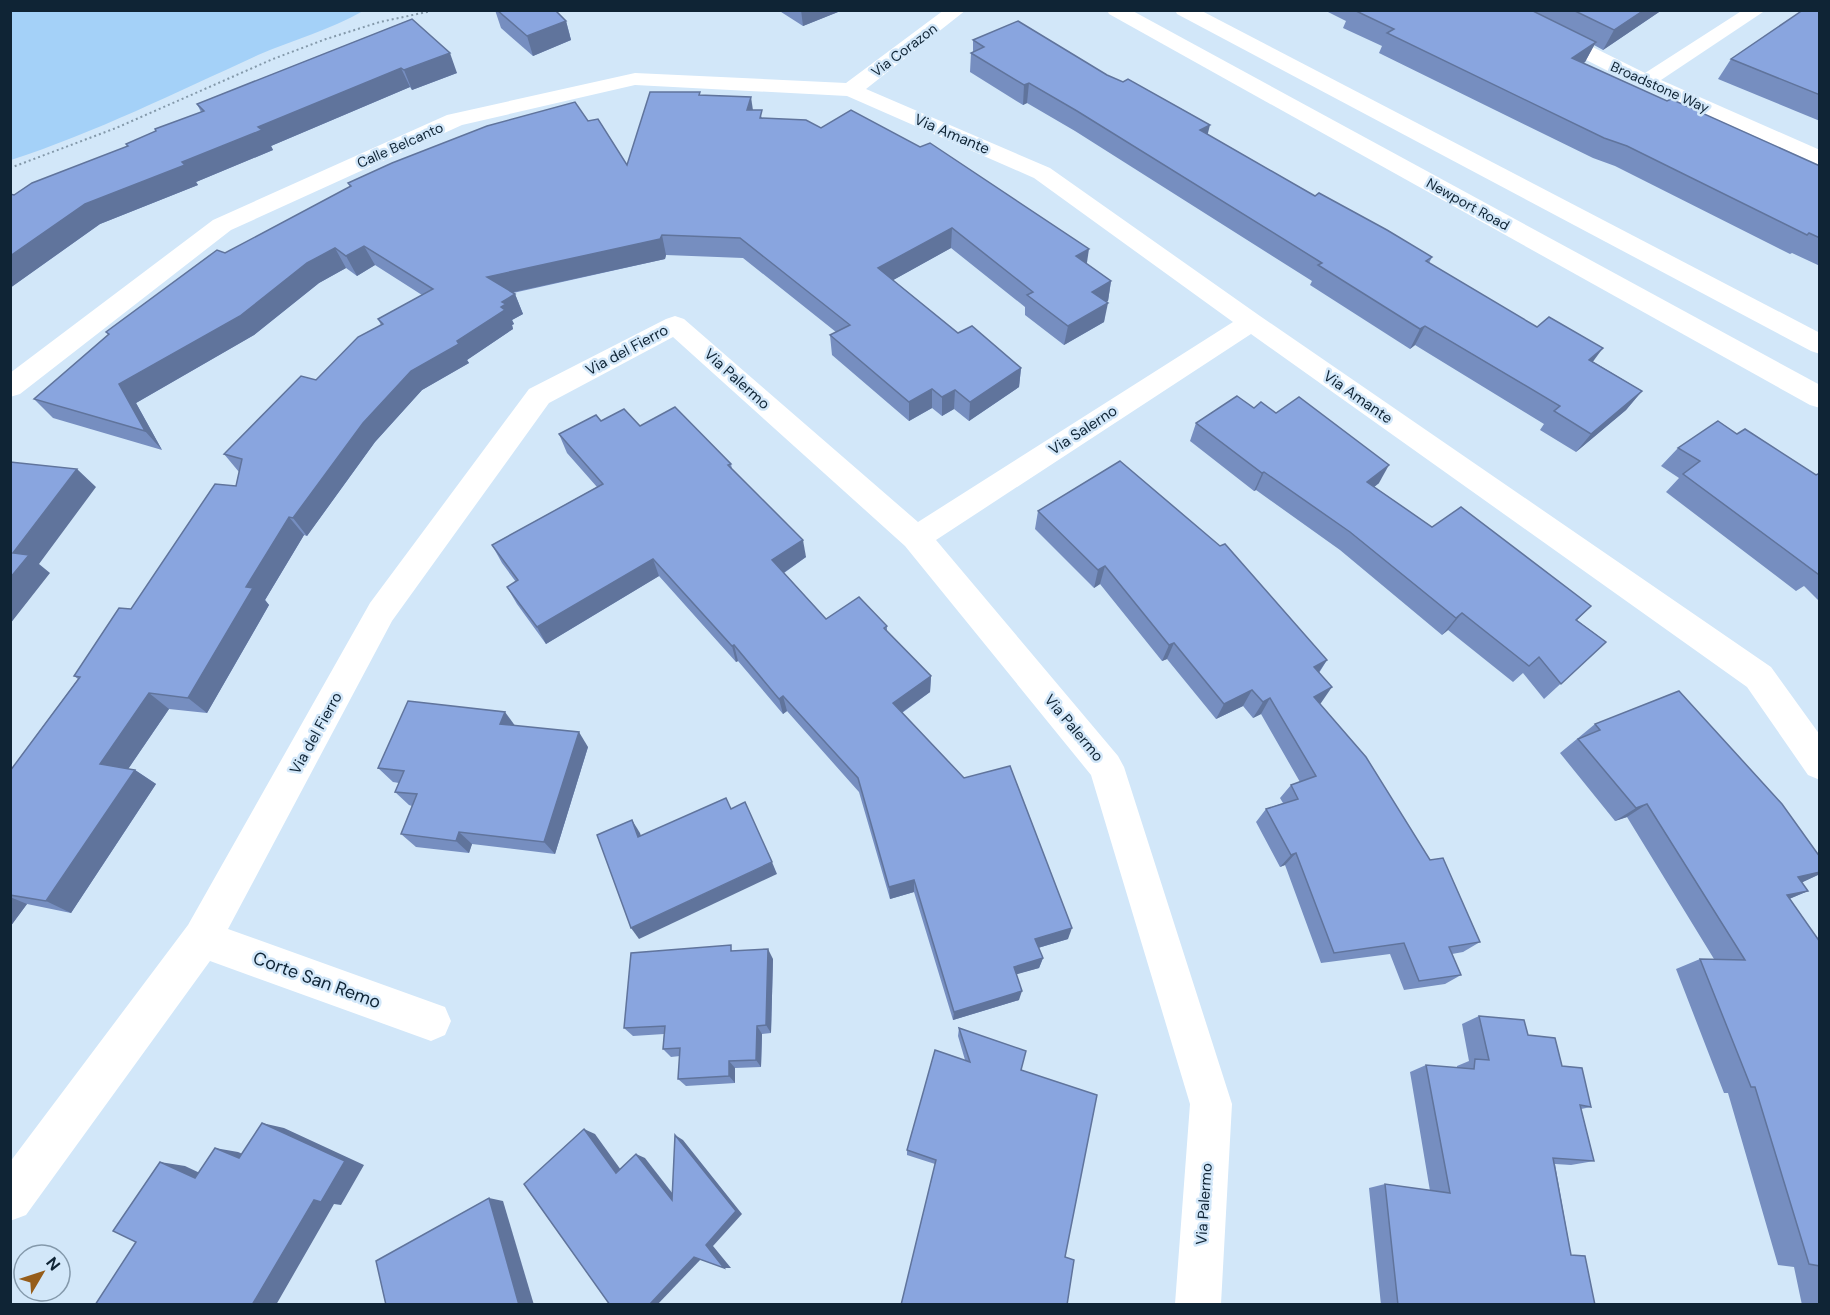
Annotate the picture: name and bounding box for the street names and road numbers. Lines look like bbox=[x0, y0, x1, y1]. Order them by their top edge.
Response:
street label: Via Corazon bbox=[867, 19, 941, 81]
street label: Broadstone Way bbox=[1608, 57, 1712, 117]
street label: Via Amante bbox=[911, 109, 993, 159]
street label: Calle Belcanto bbox=[354, 118, 446, 172]
street label: Newport Road bbox=[1423, 174, 1513, 234]
street label: Via del Fierro bbox=[582, 320, 672, 380]
street label: Via Palermo bbox=[700, 344, 774, 414]
street label: Via Amante bbox=[1319, 366, 1397, 428]
street label: Via Salerno bbox=[1045, 400, 1121, 460]
street label: Via del Fierro bbox=[285, 688, 347, 778]
street label: Via Palermo bbox=[1040, 690, 1108, 766]
street label: Corte San Remo bbox=[250, 946, 384, 1014]
street label: Via Palermo bbox=[1191, 1162, 1217, 1246]

